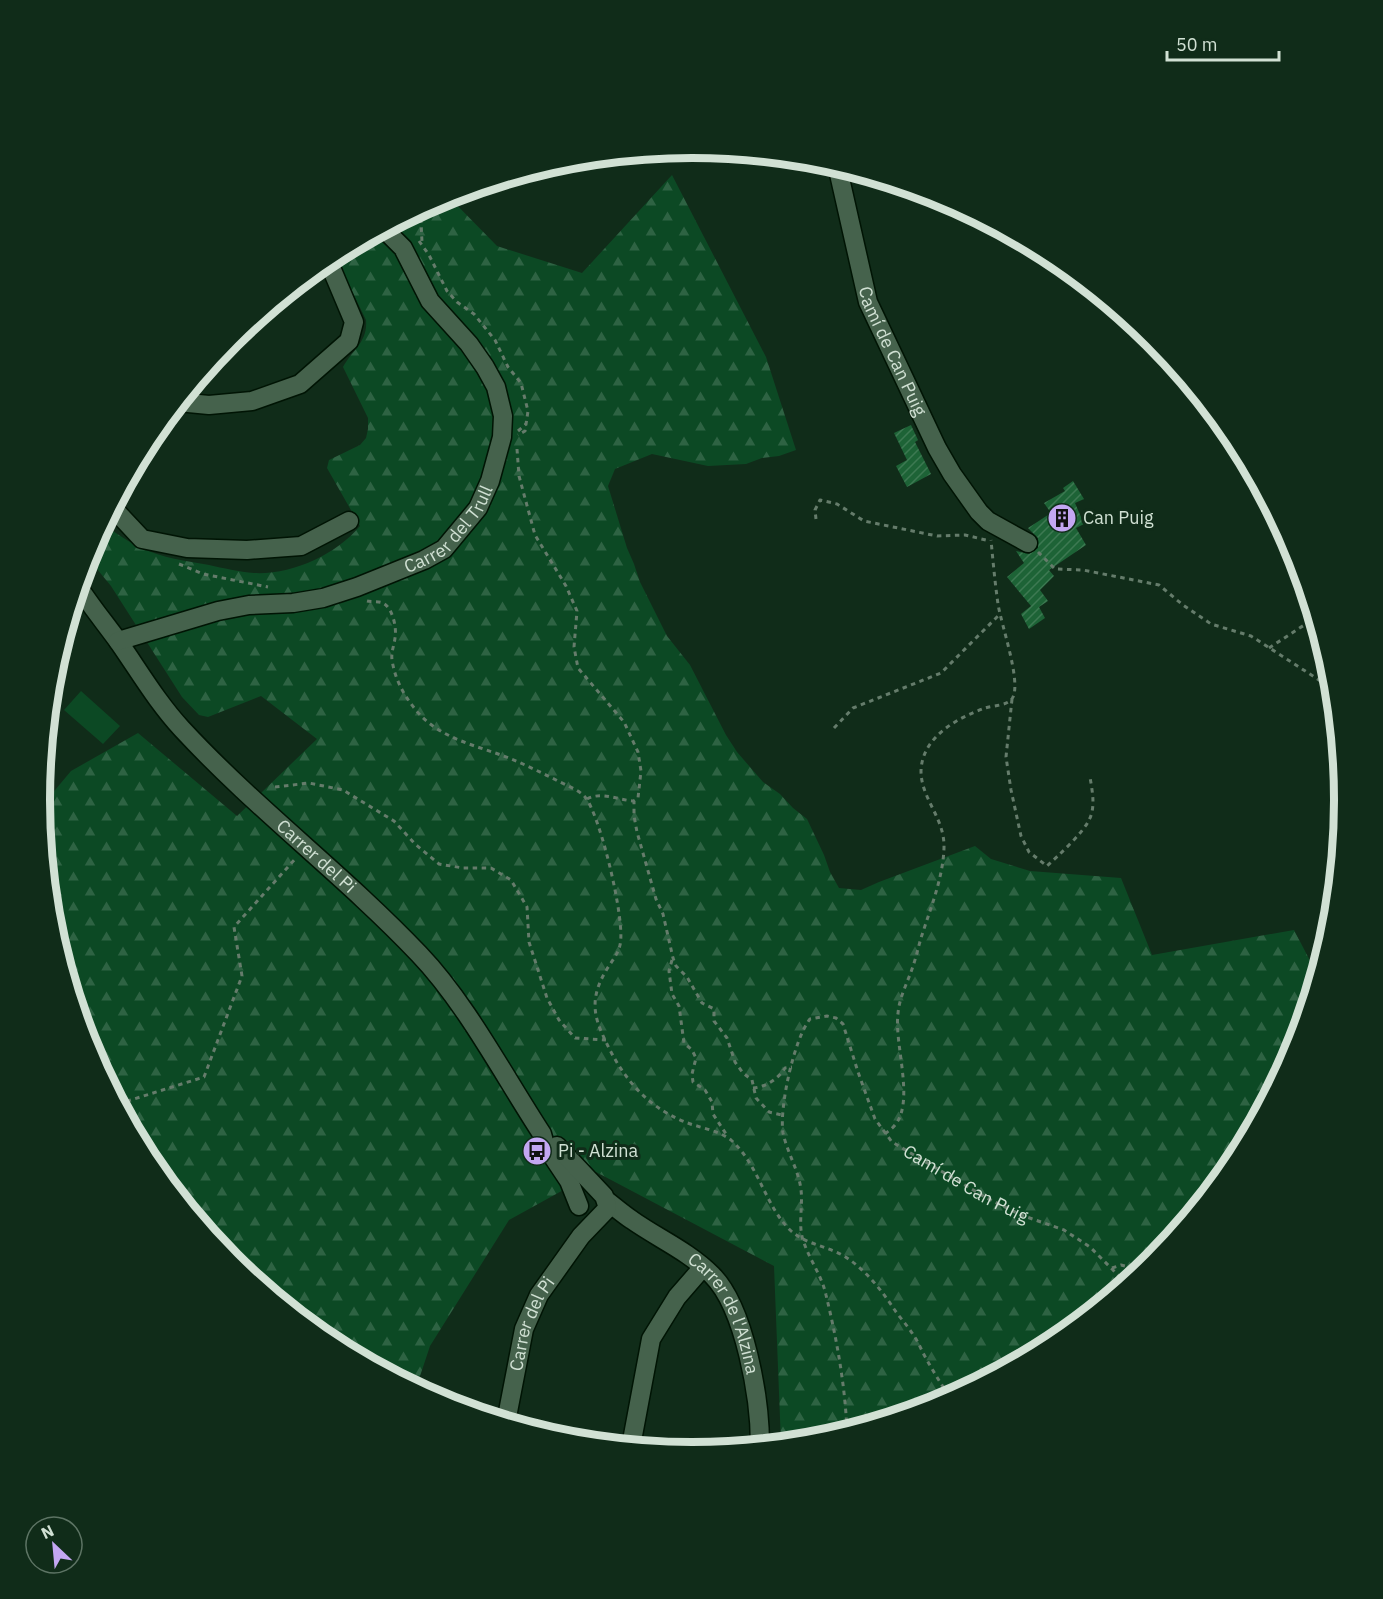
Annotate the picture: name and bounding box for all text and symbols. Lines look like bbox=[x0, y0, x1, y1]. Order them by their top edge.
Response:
scale bar bbox=[1167, 24, 1280, 62]
text: 50 m bbox=[1176, 33, 1218, 56]
street label: Camí de Can Puig bbox=[854, 284, 932, 420]
street label: Carrer del Trull bbox=[400, 481, 498, 578]
building icon: Can Puig bbox=[1046, 502, 1078, 534]
place label: Can Puig bbox=[1083, 506, 1154, 529]
street label: Carrer del Pi bbox=[272, 814, 361, 898]
bus stop icon: Pi - Alzina bbox=[521, 1135, 553, 1167]
place label: Pi - Alzina bbox=[558, 1139, 639, 1162]
street label: Camí de Can Puig bbox=[899, 1139, 1032, 1228]
street label: Carrer de l'Alzina bbox=[684, 1247, 764, 1377]
street label: Carrer del Pi bbox=[504, 1272, 560, 1373]
north arrow bbox=[24, 1515, 84, 1575]
text: N bbox=[38, 1520, 57, 1543]

